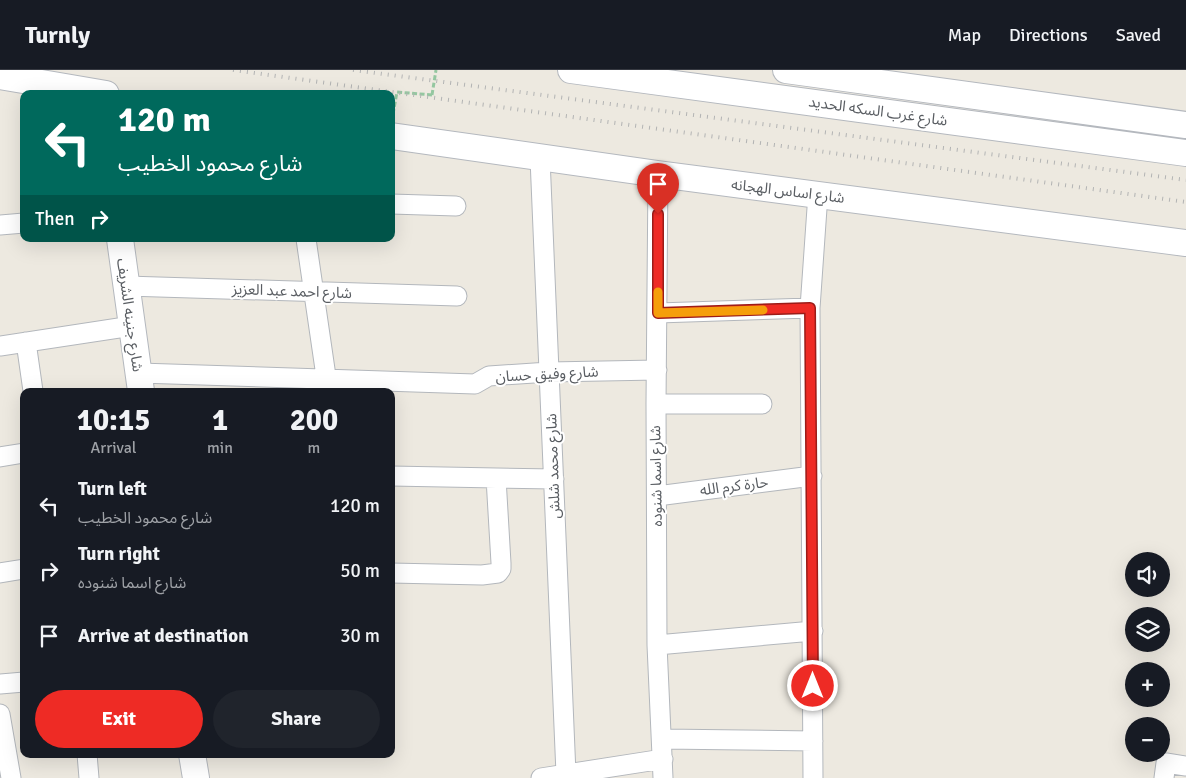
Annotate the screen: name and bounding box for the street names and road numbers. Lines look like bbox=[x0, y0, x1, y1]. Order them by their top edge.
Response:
street label: شارع غرب السكه الحديد bbox=[807, 92, 949, 133]
street label: شارع اساس الهجانه bbox=[730, 175, 846, 210]
street label: شارع جنينه الشريف bbox=[110, 257, 147, 374]
street label: شارع احمد عبد العزيز bbox=[231, 280, 353, 305]
street label: شارع وفيق حسان bbox=[495, 362, 599, 389]
street label: شارع محمد شلش bbox=[542, 413, 567, 519]
street label: شارع اسما شنوده bbox=[646, 425, 669, 527]
street label: حارة كرم الله bbox=[699, 473, 770, 501]

